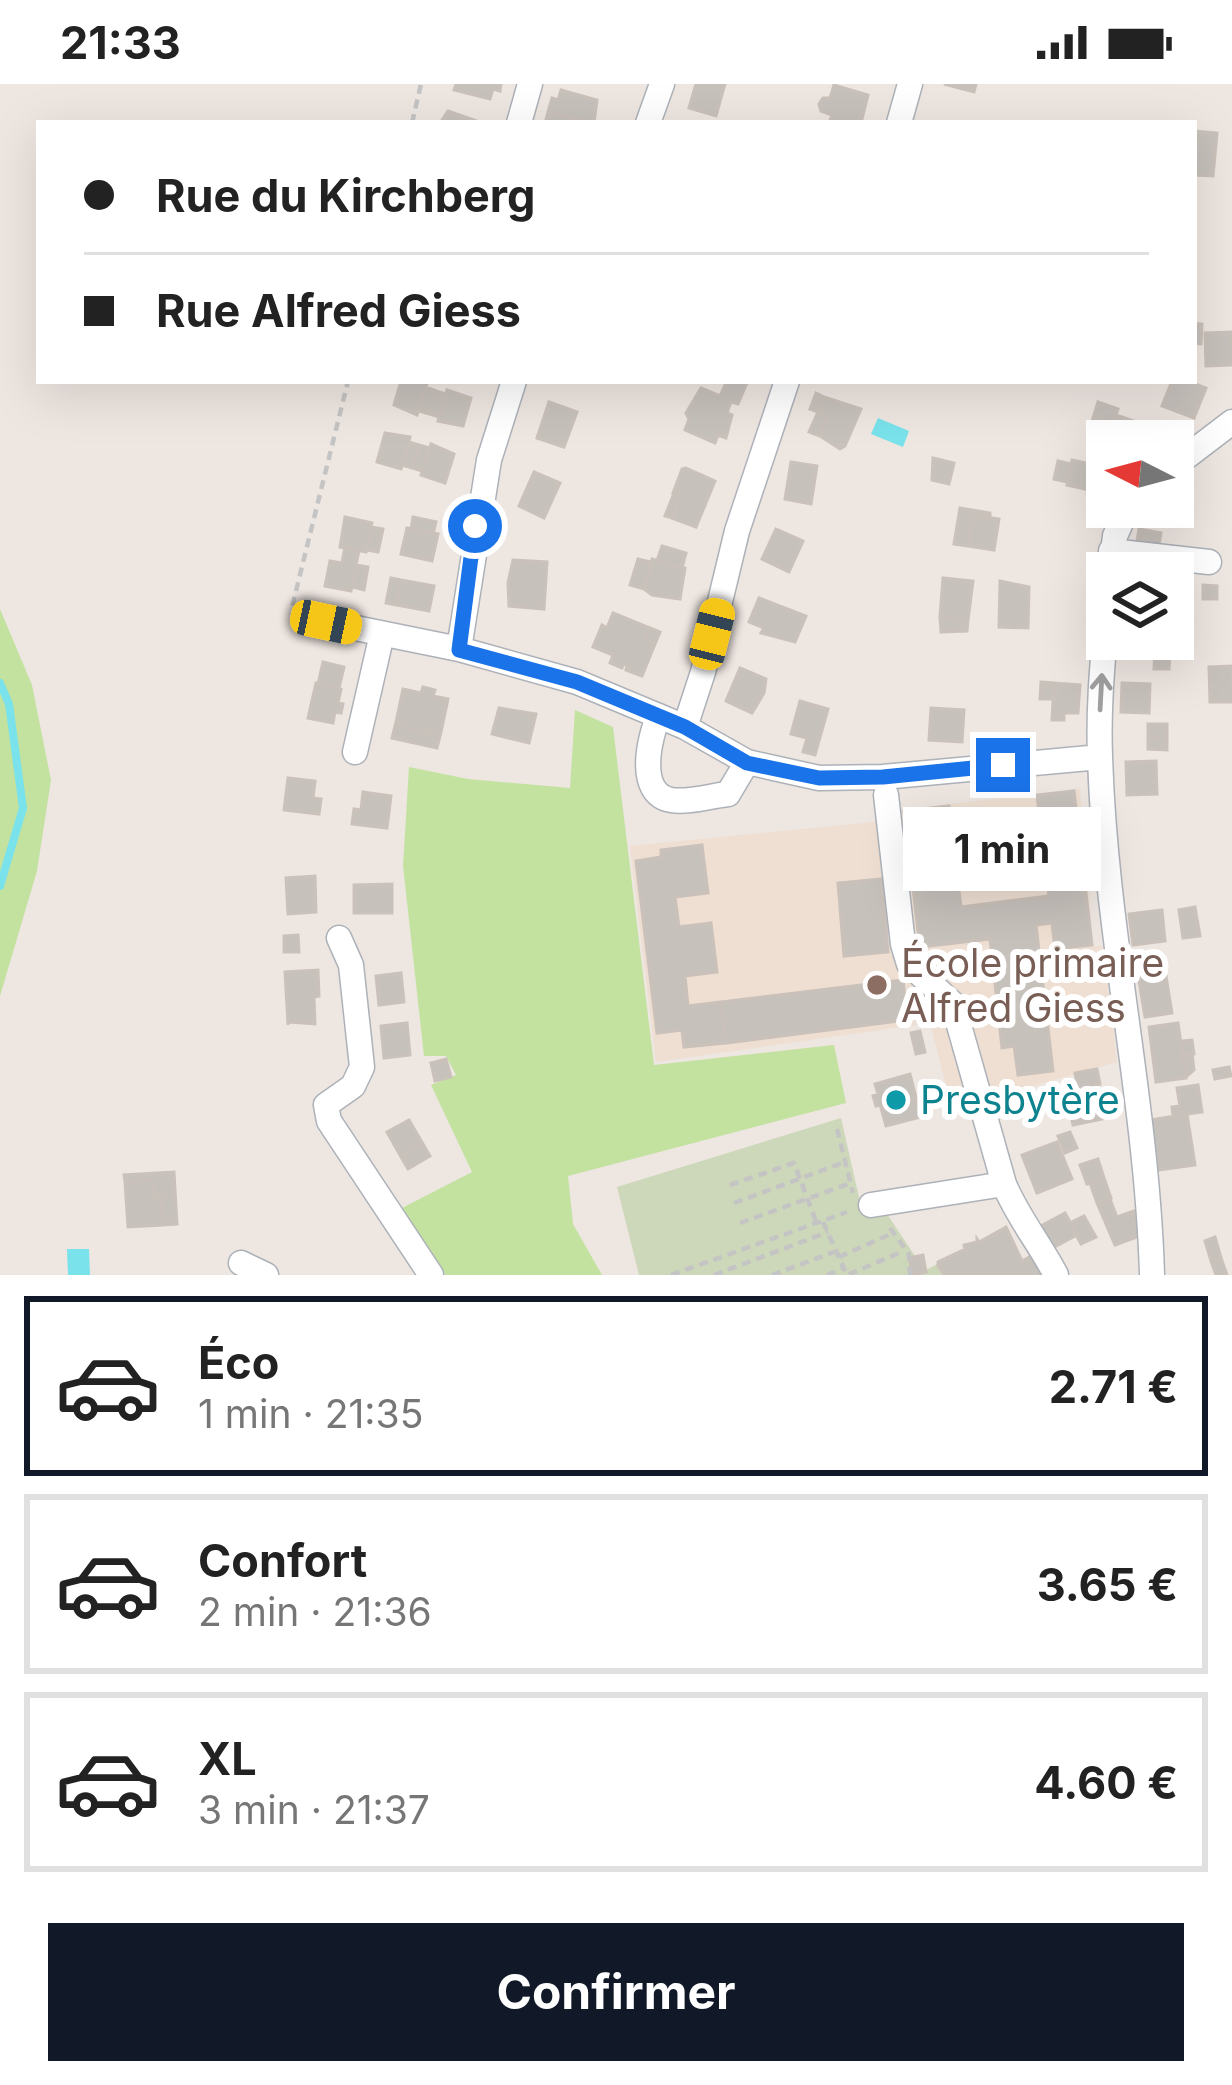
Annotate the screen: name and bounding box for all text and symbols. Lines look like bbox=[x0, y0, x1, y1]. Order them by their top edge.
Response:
text: 21:33 bbox=[60, 15, 181, 70]
text: Rue du Kirchberg bbox=[156, 168, 536, 223]
text: Rue Alfred Giess bbox=[156, 283, 521, 338]
north arrow bbox=[1086, 420, 1194, 528]
map controls bbox=[1086, 420, 1194, 660]
route start bbox=[448, 499, 502, 553]
button: layers bbox=[1086, 552, 1194, 660]
car bbox=[686, 595, 738, 673]
car bbox=[287, 597, 365, 647]
one-way arrow bbox=[1090, 673, 1113, 712]
route end bbox=[976, 738, 1030, 792]
callout: 1 min bbox=[904, 807, 1102, 891]
text: 1 min bbox=[954, 825, 1050, 872]
place label: École primaire Alfred Giess bbox=[901, 939, 1164, 1031]
marker: École primaire Alfred Giess bbox=[864, 972, 890, 998]
place label: Presbytère bbox=[920, 1076, 1120, 1123]
marker: Presbytère bbox=[883, 1087, 909, 1113]
icon: car bbox=[54, 1332, 162, 1440]
text: Éco bbox=[198, 1335, 279, 1390]
text: 2.71 € bbox=[1049, 1359, 1178, 1414]
text: 1 min · 21:35 bbox=[198, 1390, 423, 1437]
icon: car bbox=[54, 1530, 162, 1638]
text: Confort bbox=[198, 1533, 367, 1588]
text: 3.65 € bbox=[1037, 1557, 1178, 1612]
text: 2 min · 21:36 bbox=[198, 1588, 432, 1635]
icon: car bbox=[54, 1728, 162, 1836]
text: XL bbox=[198, 1731, 257, 1786]
text: 4.60 € bbox=[1034, 1755, 1178, 1810]
text: 3 min · 21:37 bbox=[198, 1786, 430, 1833]
button: Confirmer bbox=[48, 1923, 1184, 2061]

